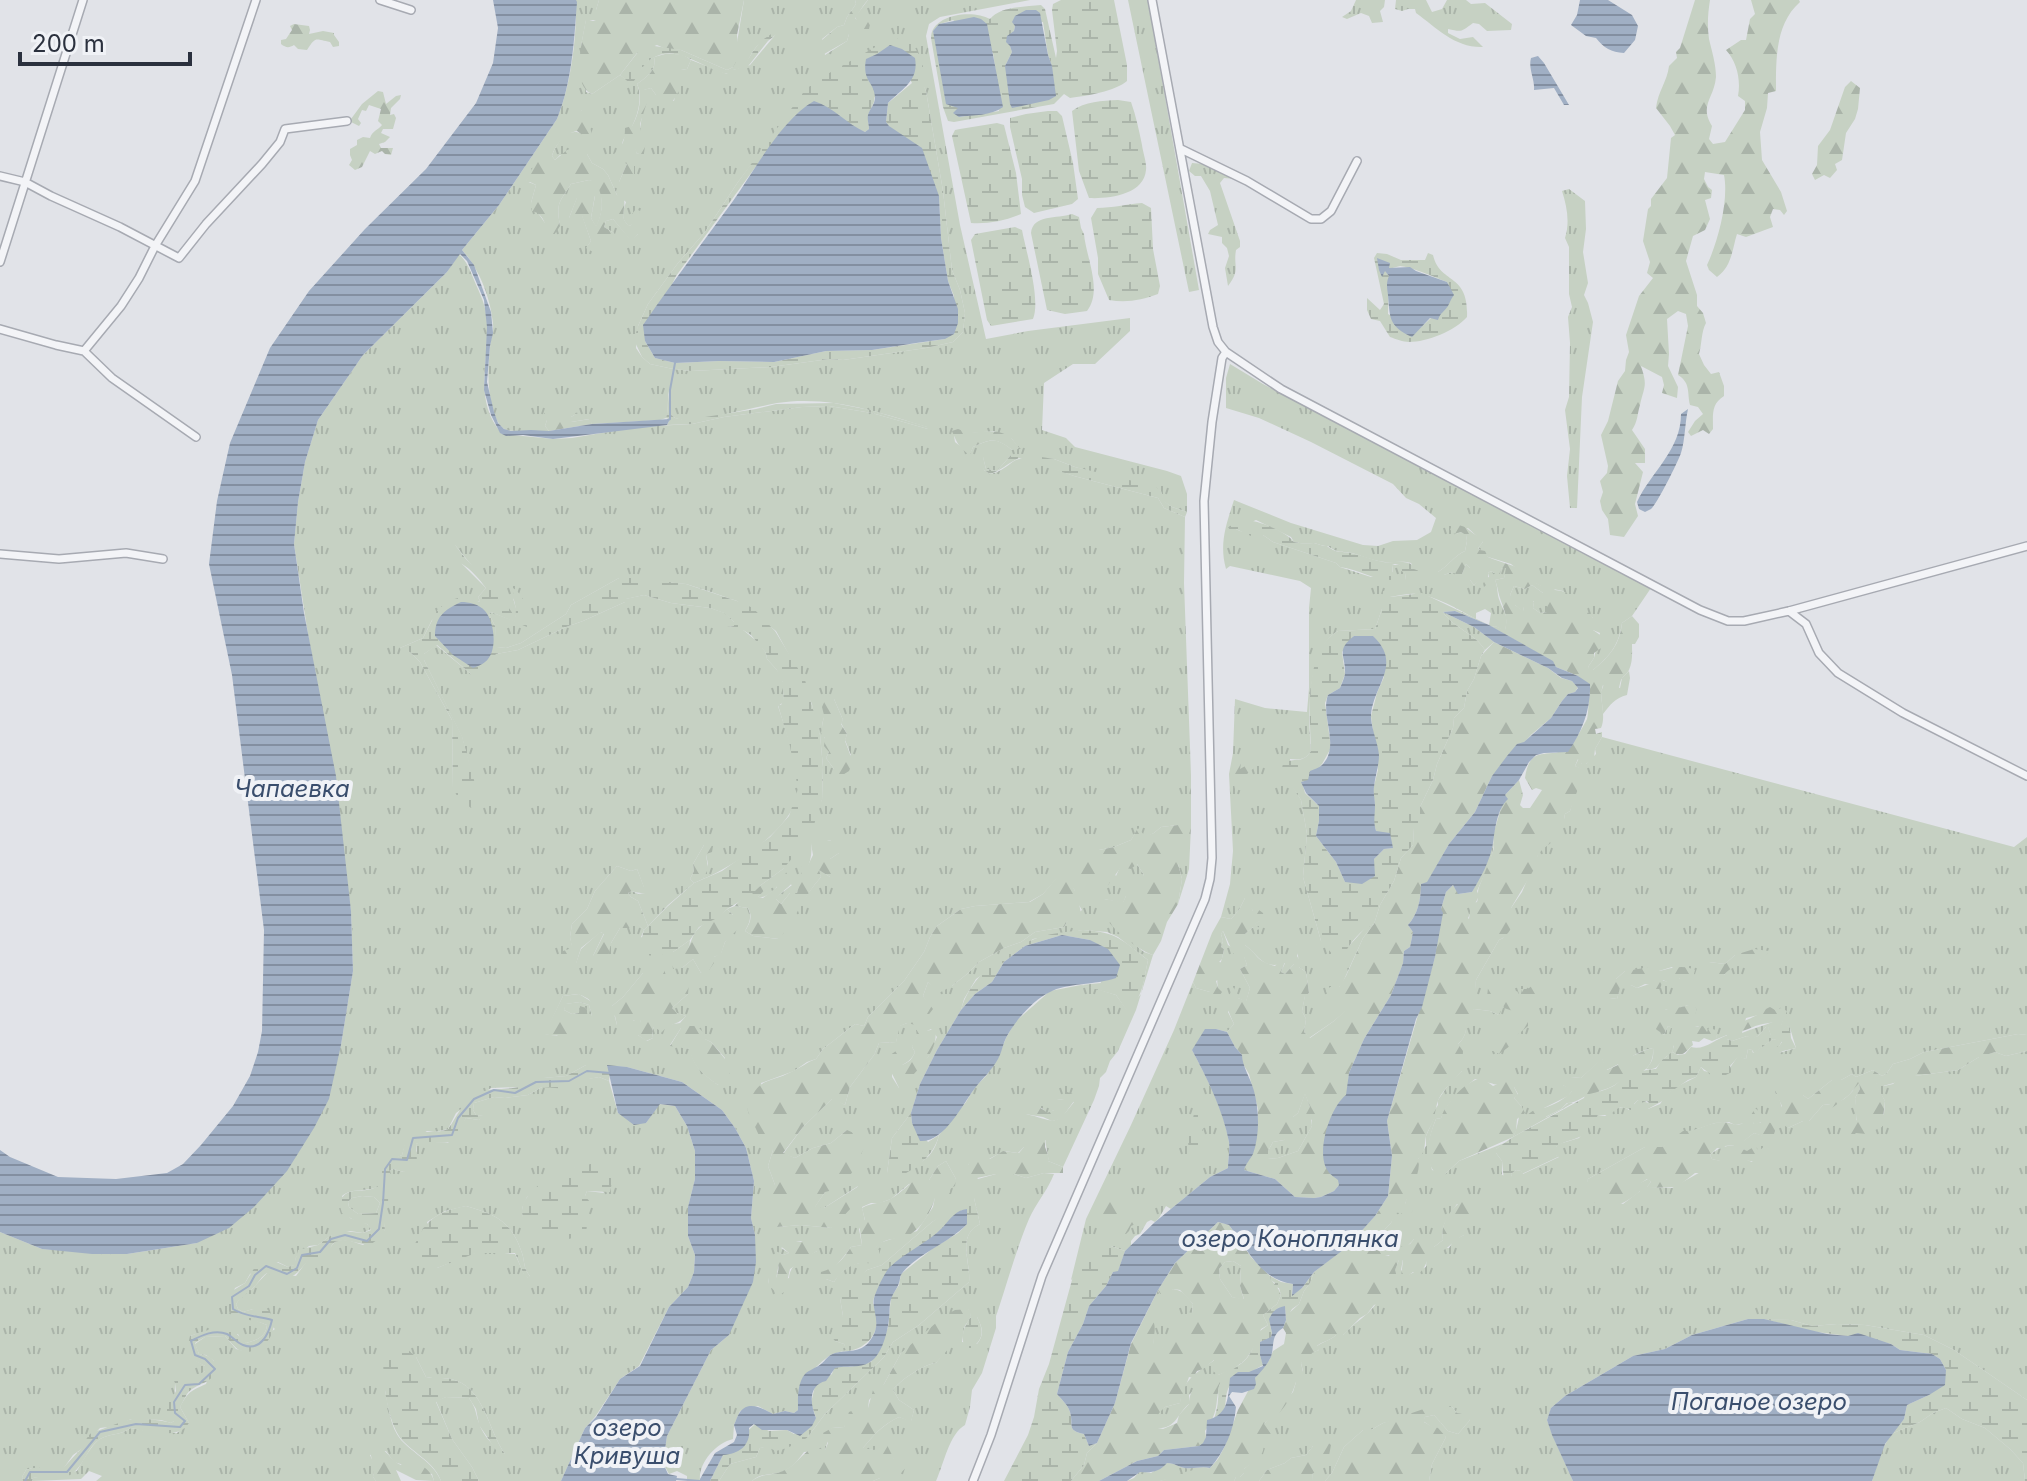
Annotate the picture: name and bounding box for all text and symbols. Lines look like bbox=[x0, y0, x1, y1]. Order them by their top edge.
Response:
scale bar bbox=[20, 16, 190, 66]
text: 200 m bbox=[32, 29, 105, 58]
water label: Чапаевка bbox=[234, 774, 350, 803]
water label: озеро Коноплянка bbox=[1181, 1224, 1399, 1253]
water label: Поганое озеро bbox=[1671, 1387, 1847, 1416]
water label: озеро Кривуша bbox=[574, 1413, 680, 1470]

